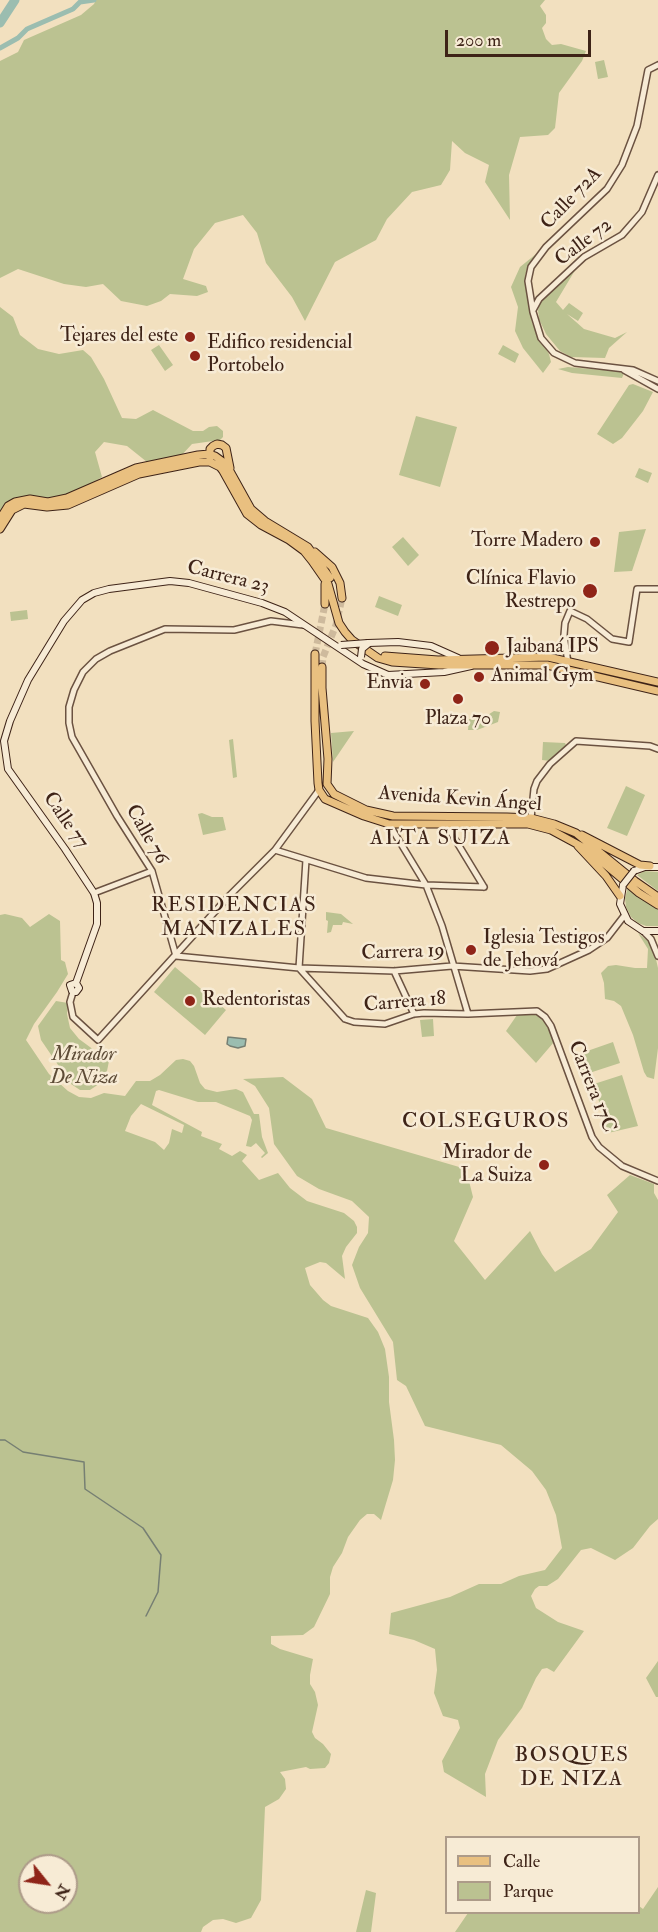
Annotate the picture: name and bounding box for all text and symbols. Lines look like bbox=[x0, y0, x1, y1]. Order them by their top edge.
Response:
scale bar bbox=[448, 18, 594, 56]
text: 200 m bbox=[456, 29, 501, 52]
street label: Calle 72A bbox=[536, 163, 608, 235]
street label: Calle 72 bbox=[551, 214, 617, 272]
place label: Tejares del este bbox=[60, 325, 178, 349]
marker: Tejares del este bbox=[183, 330, 197, 344]
place label: Edifico residencial Portobelo bbox=[207, 332, 352, 379]
marker: Edifico residencial Portobelo bbox=[188, 349, 202, 363]
place label: Torre Madero bbox=[471, 530, 583, 554]
marker: Torre Madero bbox=[588, 535, 602, 549]
street label: Carrera 23 bbox=[184, 556, 272, 600]
place label: Clínica Flavio Restrepo bbox=[466, 568, 576, 615]
marker: Clínica Flavio Restrepo bbox=[581, 582, 599, 600]
place label: Jaibaná IPS bbox=[506, 636, 599, 660]
marker: Jaibaná IPS bbox=[483, 639, 501, 657]
place label: Animal Gym bbox=[491, 665, 594, 689]
marker: Animal Gym bbox=[472, 670, 486, 684]
place label: Envia bbox=[366, 672, 413, 696]
marker: Envia bbox=[418, 677, 432, 691]
marker: Plaza 70 bbox=[451, 692, 465, 706]
place label: Plaza 70 bbox=[425, 708, 491, 732]
street label: Avenida Kevin Ángel bbox=[378, 782, 542, 818]
street label: Calle 77 bbox=[37, 788, 93, 854]
street label: Calle 76 bbox=[119, 801, 173, 869]
district label: ALTA SUIZA bbox=[370, 826, 512, 852]
district label: RESIDENCIAS MANIZALES bbox=[151, 893, 317, 943]
place label: Iglesia Testigos de Jehová bbox=[483, 927, 605, 974]
street label: Carrera 19 bbox=[361, 940, 445, 966]
marker: Iglesia Testigos de Jehová bbox=[464, 943, 478, 957]
street label: Carrera 18 bbox=[363, 987, 447, 1019]
place label: Redentoristas bbox=[202, 989, 310, 1013]
marker: Redentoristas bbox=[183, 994, 197, 1008]
street label: Carrera 17C bbox=[562, 1038, 620, 1136]
park label: Mirador De Niza bbox=[50, 1044, 118, 1091]
district label: COLSEGUROS bbox=[402, 1109, 570, 1135]
place label: Mirador de La Suiza bbox=[442, 1142, 532, 1189]
marker: Mirador de La Suiza bbox=[537, 1158, 551, 1172]
district label: BOSQUES DE NIZA bbox=[515, 1743, 629, 1793]
legend bbox=[445, 1836, 640, 1914]
text: Calle bbox=[503, 1850, 540, 1873]
north arrow bbox=[18, 1854, 78, 1914]
text: Parque bbox=[503, 1880, 553, 1903]
text: N bbox=[50, 1881, 74, 1903]

